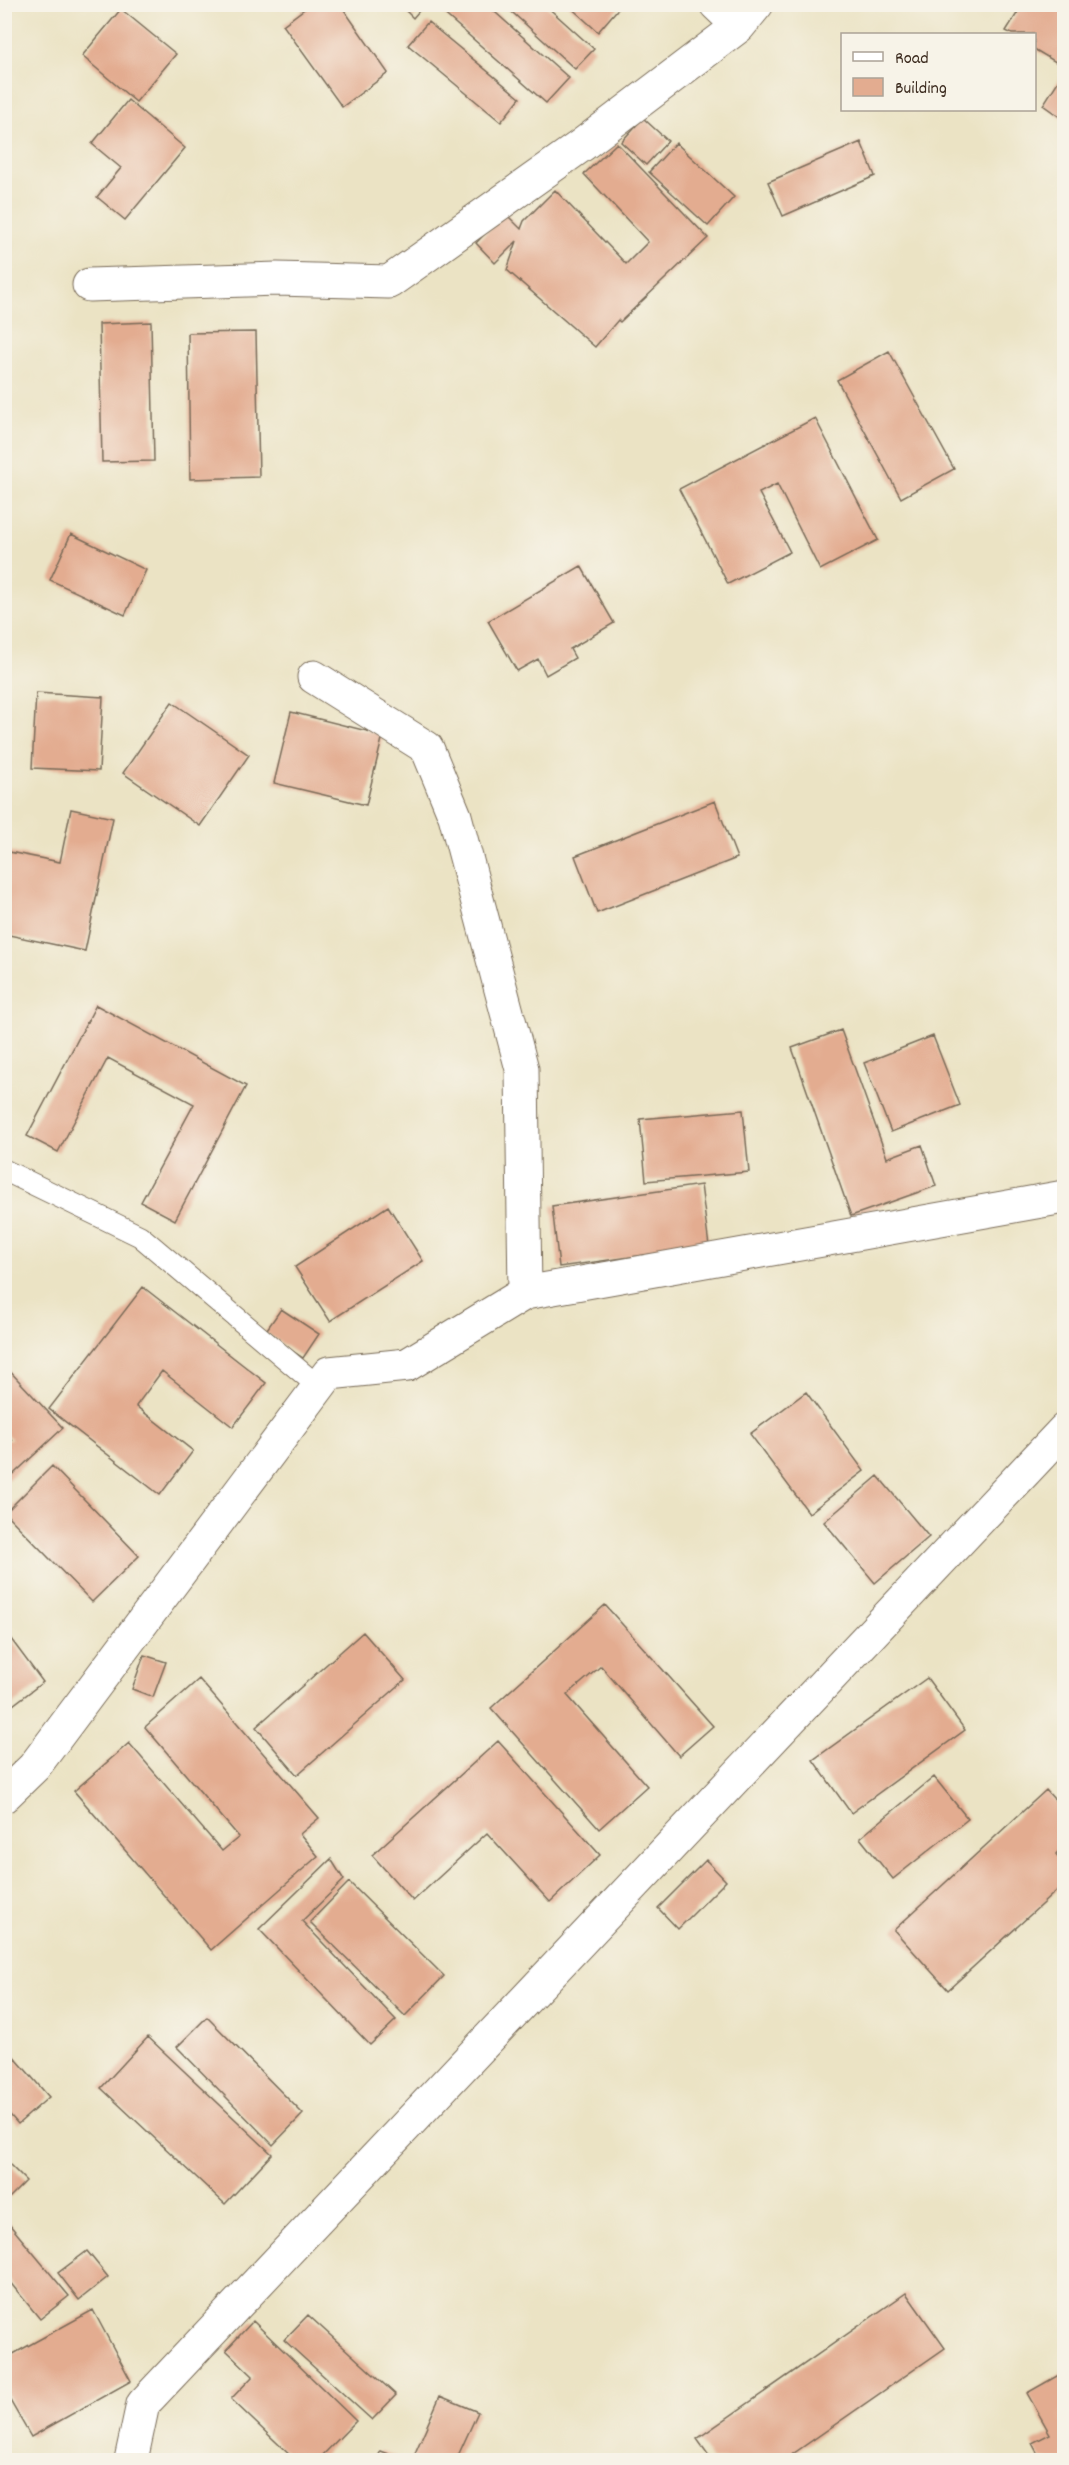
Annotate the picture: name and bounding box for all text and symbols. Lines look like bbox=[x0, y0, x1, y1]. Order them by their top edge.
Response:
legend bbox=[841, 33, 1036, 111]
text: Road bbox=[895, 47, 929, 72]
text: Building bbox=[895, 77, 947, 102]

